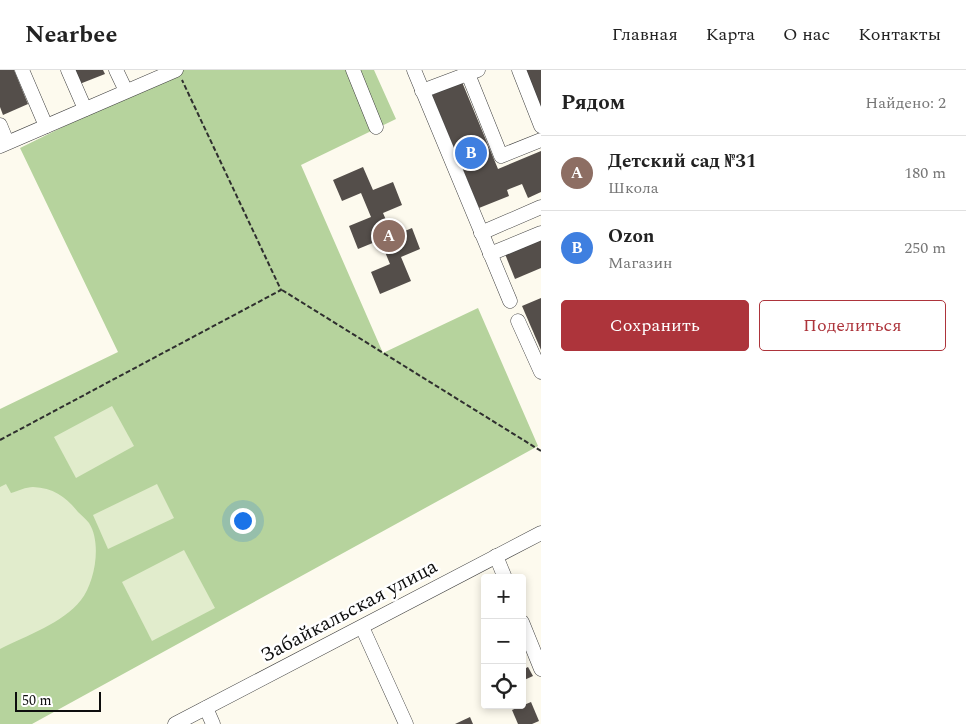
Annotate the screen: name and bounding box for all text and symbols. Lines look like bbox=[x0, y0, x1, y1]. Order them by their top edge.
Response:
text: Nearbee bbox=[25, 17, 117, 53]
text: Главная bbox=[612, 21, 678, 48]
text: Карта bbox=[706, 21, 755, 48]
text: О нас bbox=[783, 21, 830, 48]
text: Контакты bbox=[858, 21, 941, 48]
text: Рядом bbox=[561, 87, 625, 119]
text: Найдено: 2 bbox=[865, 91, 946, 115]
pin: B bbox=[455, 134, 487, 172]
text: Детский сад №31 bbox=[608, 147, 757, 176]
text: A bbox=[571, 161, 583, 185]
text: 180 m bbox=[904, 161, 946, 185]
text: Школа bbox=[608, 176, 659, 200]
pin: A bbox=[373, 217, 405, 255]
text: Ozon bbox=[608, 222, 655, 251]
text: B bbox=[571, 236, 583, 260]
text: 250 m bbox=[904, 236, 946, 260]
text: Магазин bbox=[608, 251, 672, 275]
button: Сохранить bbox=[561, 300, 749, 351]
button: Поделиться bbox=[759, 300, 946, 351]
your location bbox=[230, 508, 256, 534]
street label: Забайкальская улица bbox=[255, 551, 443, 670]
map controls bbox=[481, 574, 526, 709]
button: + bbox=[481, 574, 526, 619]
button: − bbox=[481, 619, 526, 664]
button: locate bbox=[481, 664, 526, 709]
scale bar bbox=[15, 689, 101, 712]
text: 50 m bbox=[22, 690, 52, 711]

